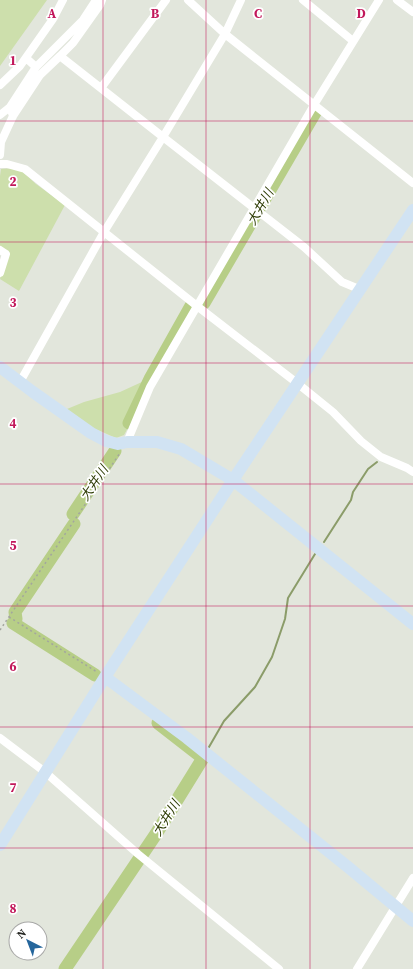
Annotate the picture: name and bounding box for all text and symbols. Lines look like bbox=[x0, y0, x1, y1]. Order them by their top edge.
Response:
text: A bbox=[48, 5, 57, 22]
text: B bbox=[151, 5, 160, 22]
text: C bbox=[254, 5, 262, 22]
text: D bbox=[356, 5, 366, 22]
text: 1 bbox=[9, 52, 17, 69]
text: 2 bbox=[9, 173, 17, 190]
water label: 大井川 bbox=[243, 184, 278, 228]
text: 3 bbox=[9, 294, 17, 311]
text: 4 bbox=[9, 415, 17, 432]
water label: 大井川 bbox=[76, 460, 113, 504]
text: 5 bbox=[9, 537, 17, 554]
text: 6 bbox=[9, 658, 17, 675]
text: 7 bbox=[9, 779, 17, 796]
water label: 大井川 bbox=[148, 795, 185, 839]
text: 8 bbox=[9, 900, 17, 917]
north arrow bbox=[8, 921, 48, 961]
text: N bbox=[14, 926, 30, 942]

